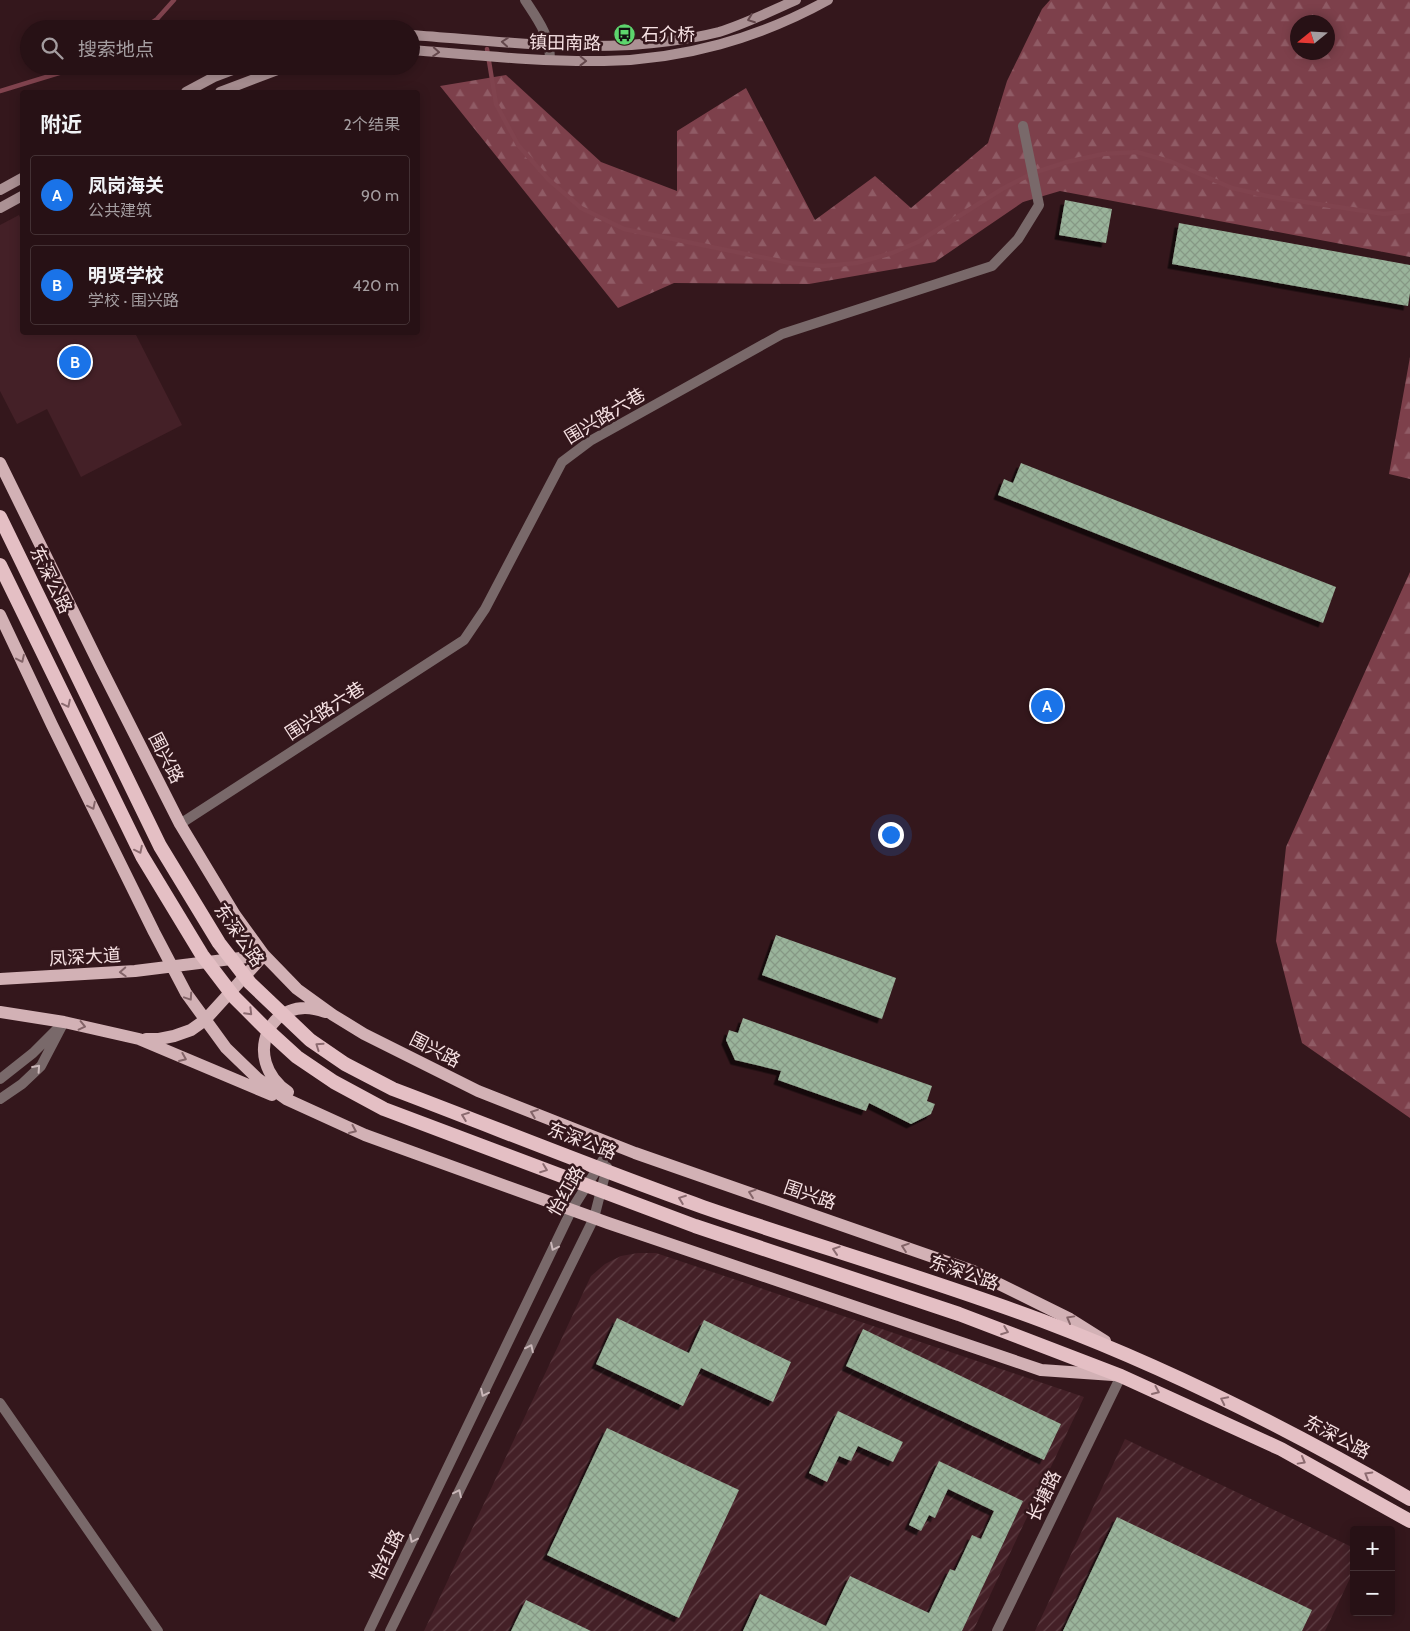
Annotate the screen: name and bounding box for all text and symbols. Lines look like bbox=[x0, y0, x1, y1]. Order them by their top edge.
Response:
one-way arrow bbox=[748, 14, 756, 24]
north arrow bbox=[1290, 15, 1335, 60]
search box bbox=[20, 20, 420, 75]
bus stop icon: 石介桥 bbox=[613, 23, 637, 47]
place label: 石介桥 bbox=[641, 24, 695, 46]
street label: 镇田南路 bbox=[529, 31, 601, 55]
icon: search bbox=[38, 34, 66, 62]
one-way arrow bbox=[501, 37, 509, 48]
text: 搜索地点 bbox=[78, 38, 154, 61]
one-way arrow bbox=[432, 46, 440, 57]
one-way arrow bbox=[579, 55, 587, 66]
text: 附近 bbox=[40, 112, 82, 137]
text: 2个结果 bbox=[344, 115, 400, 134]
text: 凤岗海关 bbox=[88, 174, 164, 197]
text: A bbox=[52, 186, 62, 205]
text: 90 m bbox=[361, 186, 399, 205]
text: 公共建筑 bbox=[88, 201, 152, 220]
text: 明贤学校 bbox=[88, 264, 164, 287]
text: B bbox=[52, 276, 62, 295]
text: 420 m bbox=[353, 276, 399, 295]
text: 学校 · 围兴路 bbox=[88, 291, 179, 310]
pin: B bbox=[59, 343, 91, 381]
street label: 围兴路六巷 bbox=[561, 383, 649, 449]
street label: 东深公路 bbox=[25, 543, 77, 617]
one-way arrow bbox=[15, 654, 25, 663]
street label: 围兴路六巷 bbox=[281, 677, 369, 745]
pin: A bbox=[1031, 687, 1063, 725]
one-way arrow bbox=[61, 698, 71, 707]
street label: 围兴路 bbox=[144, 729, 188, 787]
one-way arrow bbox=[86, 800, 96, 809]
your location bbox=[878, 822, 904, 848]
one-way arrow bbox=[133, 844, 143, 853]
street label: 东深公路 bbox=[209, 899, 269, 971]
street label: 凤深大道 bbox=[48, 944, 122, 970]
one-way arrow bbox=[119, 966, 127, 977]
one-way arrow bbox=[183, 992, 193, 1001]
one-way arrow bbox=[243, 1007, 252, 1016]
one-way arrow bbox=[78, 1020, 87, 1031]
street label: 围兴路 bbox=[406, 1028, 464, 1072]
one-way arrow bbox=[315, 1043, 325, 1052]
one-way arrow bbox=[179, 1052, 187, 1062]
one-way arrow bbox=[31, 1065, 40, 1074]
one-way arrow bbox=[530, 1109, 539, 1119]
one-way arrow bbox=[461, 1112, 470, 1123]
street label: 东深公路 bbox=[544, 1118, 620, 1164]
one-way arrow bbox=[348, 1123, 357, 1134]
street label: 怡红路 bbox=[543, 1162, 589, 1220]
one-way arrow bbox=[539, 1164, 547, 1174]
street label: 围兴路 bbox=[781, 1176, 839, 1214]
one-way arrow bbox=[748, 1189, 757, 1199]
one-way arrow bbox=[678, 1195, 687, 1205]
one-way arrow bbox=[550, 1242, 560, 1251]
one-way arrow bbox=[901, 1243, 910, 1253]
one-way arrow bbox=[832, 1246, 841, 1256]
street label: 东深公路 bbox=[926, 1251, 1002, 1295]
one-way arrow bbox=[1066, 1316, 1075, 1326]
one-way arrow bbox=[1000, 1325, 1009, 1335]
one-way arrow bbox=[524, 1344, 534, 1353]
one-way arrow bbox=[1151, 1385, 1160, 1396]
one-way arrow bbox=[479, 1388, 490, 1397]
one-way arrow bbox=[1220, 1396, 1229, 1406]
street label: 东深公路 bbox=[1300, 1410, 1374, 1464]
one-way arrow bbox=[1297, 1455, 1306, 1465]
street label: 长塘路 bbox=[1022, 1467, 1066, 1525]
one-way arrow bbox=[1364, 1471, 1373, 1481]
one-way arrow bbox=[452, 1489, 462, 1498]
street label: 怡红路 bbox=[365, 1526, 409, 1584]
map controls bbox=[1350, 1526, 1395, 1616]
button: + bbox=[1350, 1526, 1395, 1571]
one-way arrow bbox=[409, 1534, 419, 1543]
button: − bbox=[1350, 1571, 1395, 1616]

